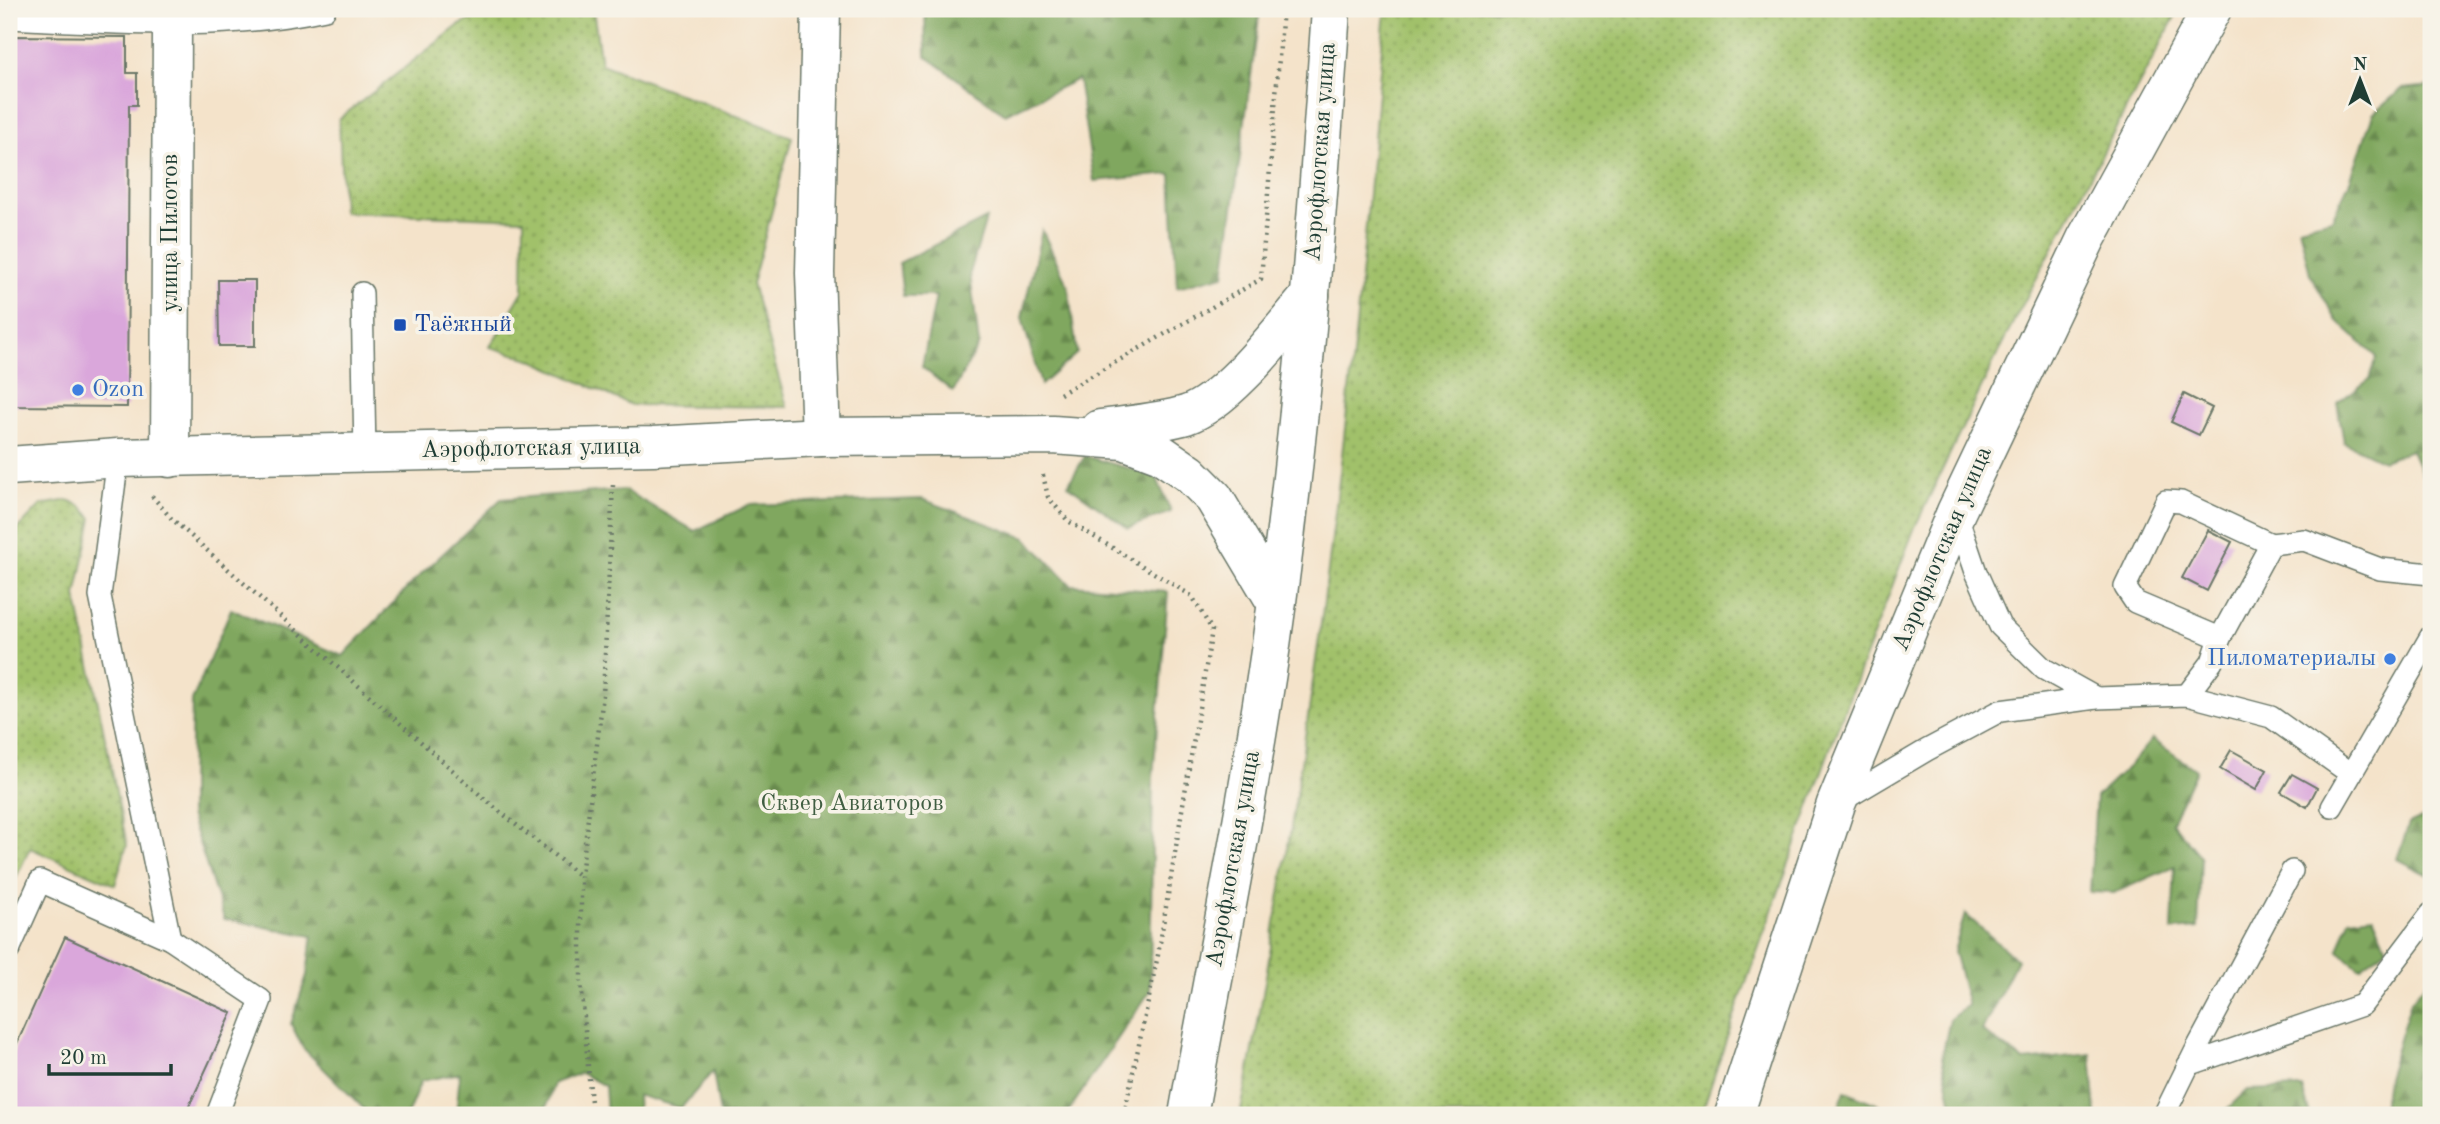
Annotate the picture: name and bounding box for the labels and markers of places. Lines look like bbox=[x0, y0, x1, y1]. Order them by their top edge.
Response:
place label: Таёжный bbox=[414, 313, 512, 337]
marker: Таёжный bbox=[392, 317, 408, 333]
place label: Ozon bbox=[92, 378, 144, 402]
marker: Ozon bbox=[70, 382, 86, 398]
place label: Пиломатериалы bbox=[2207, 647, 2376, 671]
marker: Пиломатериалы bbox=[2382, 651, 2398, 667]

